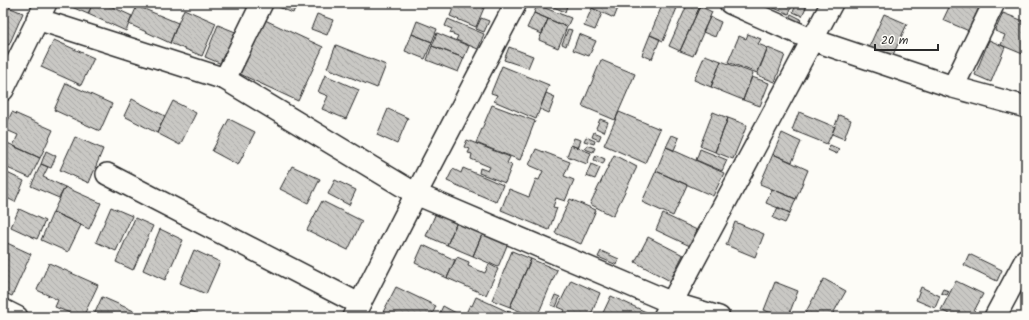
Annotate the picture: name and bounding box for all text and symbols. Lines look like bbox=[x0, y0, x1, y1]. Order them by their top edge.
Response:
scale bar bbox=[875, 26, 938, 52]
text: 20 m bbox=[881, 31, 909, 50]

